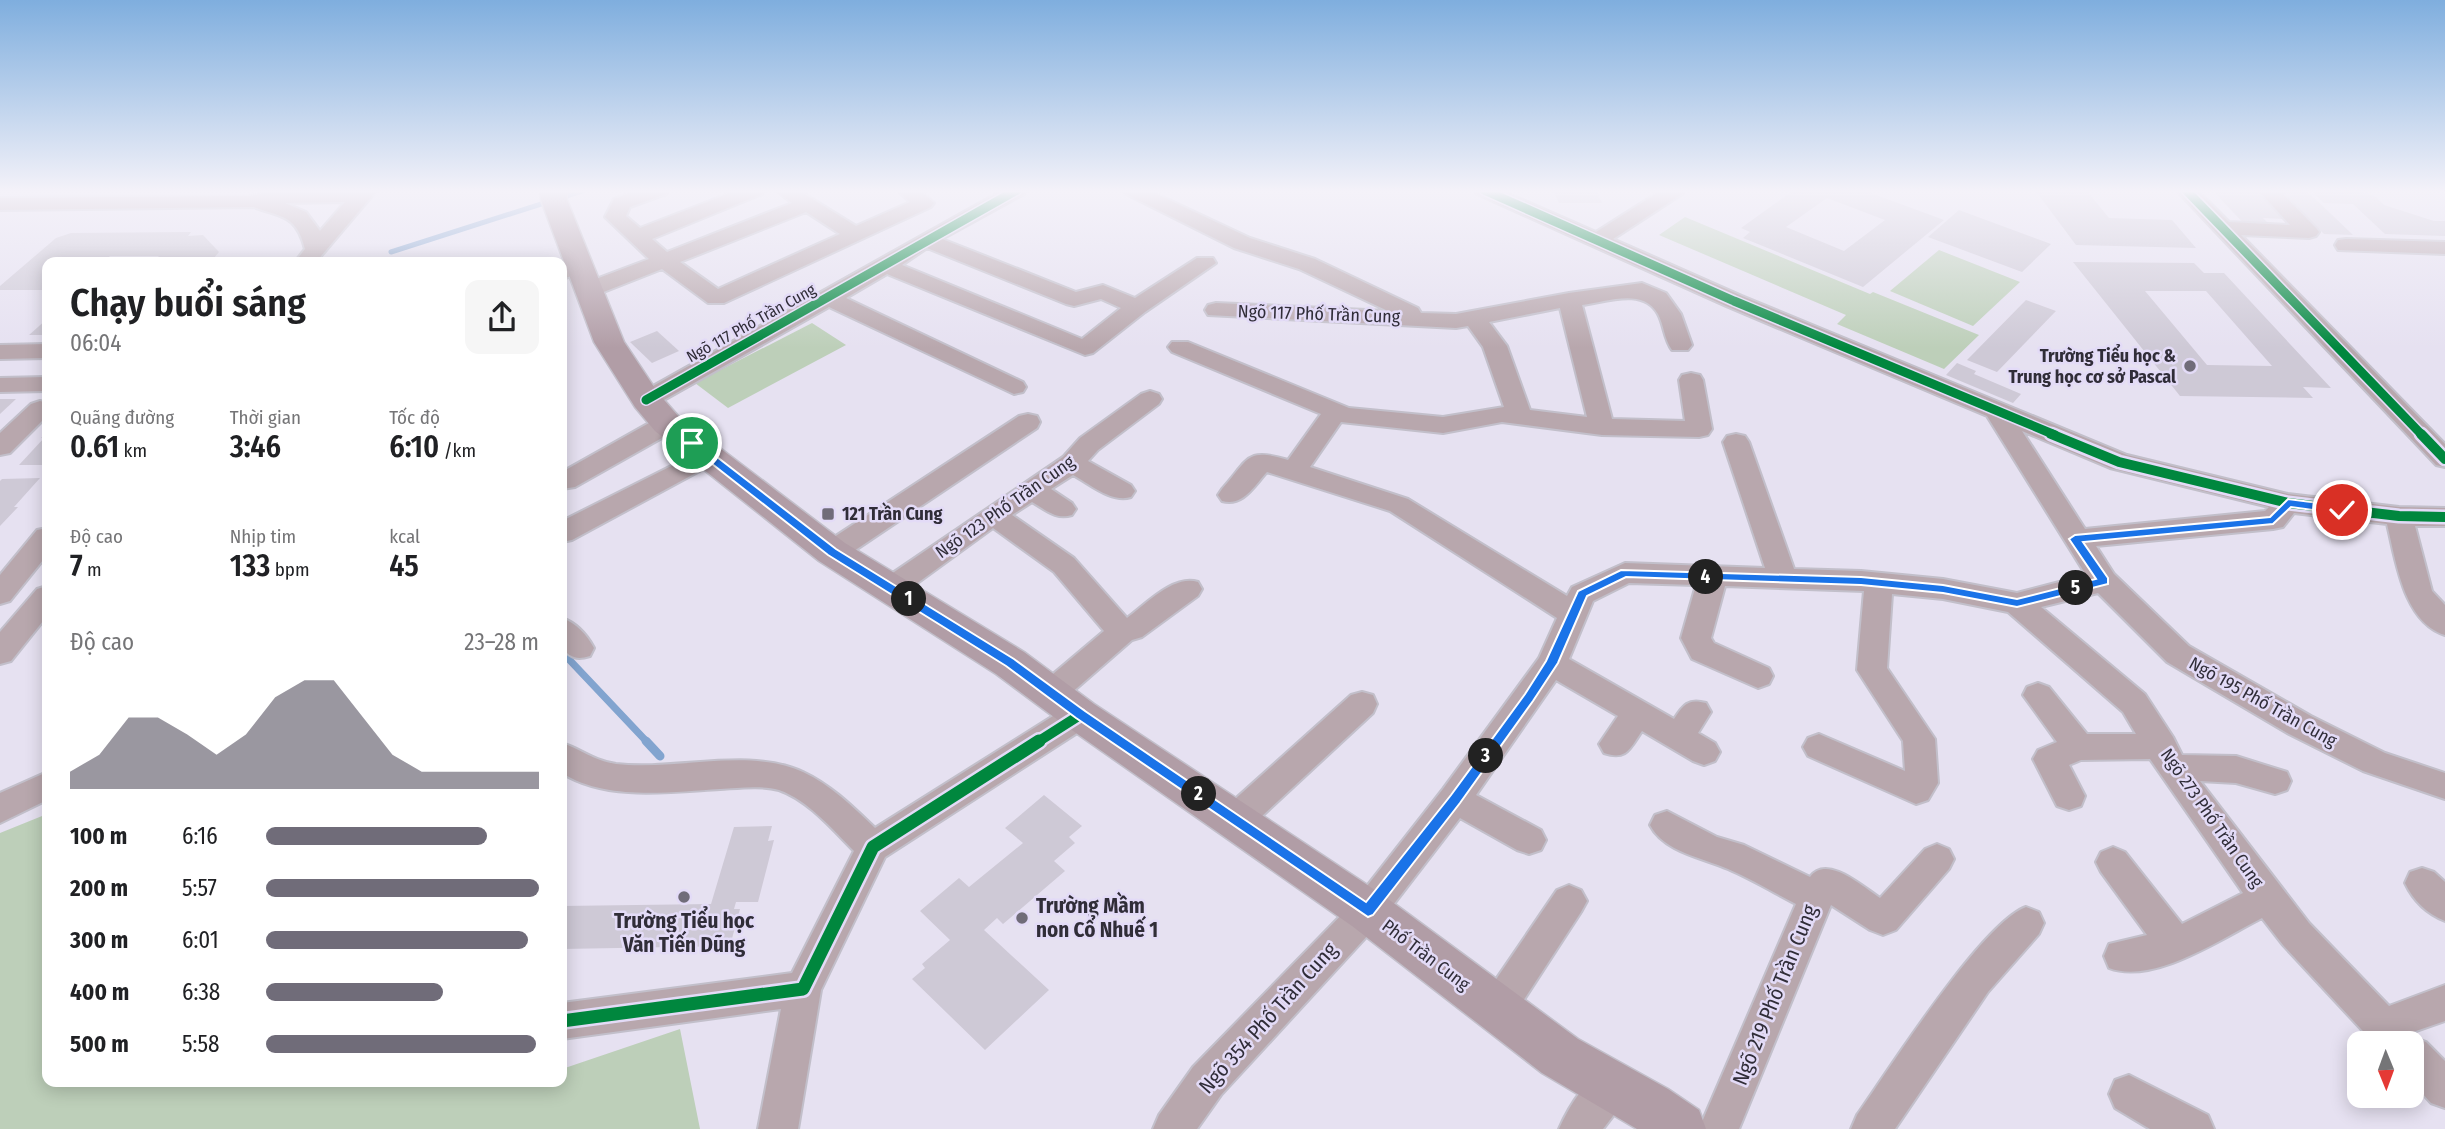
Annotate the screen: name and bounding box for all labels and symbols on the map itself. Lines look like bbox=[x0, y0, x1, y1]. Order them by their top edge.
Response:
street label: Ngõ 117 Phố Trần Cung bbox=[683, 279, 819, 366]
street label: Ngõ 117 Phố Trần Cung bbox=[1237, 300, 1401, 328]
place label: Trường Tiểu học & Trung học cơ sở Pascal bbox=[2008, 343, 2177, 388]
marker: Trường Tiểu học & Trung học cơ sở Pascal bbox=[2182, 358, 2198, 374]
pin bbox=[662, 413, 722, 473]
street label: Ngõ 123 Phố Trần Cung bbox=[931, 450, 1079, 563]
pin bbox=[2312, 480, 2372, 540]
place label: 121 Trần Cung bbox=[842, 502, 942, 525]
marker: 121 Trần Cung bbox=[820, 506, 836, 522]
pin: 4 bbox=[1688, 560, 1724, 594]
pin: 5 bbox=[2058, 570, 2094, 606]
pin: 1 bbox=[892, 582, 926, 616]
street label: Ngõ 195 Phố Trần Cung bbox=[2185, 652, 2341, 752]
pin: 3 bbox=[1468, 738, 1504, 774]
street label: Ngõ 273 Phố Trần Cung bbox=[2156, 744, 2269, 892]
pin: 2 bbox=[1182, 776, 1216, 812]
marker: Trường Tiểu học Văn Tiến Dũng bbox=[676, 889, 692, 905]
place label: Trường Mầm non Cổ Nhuế 1 bbox=[1036, 891, 1158, 943]
street label: Ngõ 219 Phố Trần Cung bbox=[1727, 901, 1823, 1089]
place label: Trường Tiểu học Văn Tiến Dũng bbox=[614, 906, 755, 958]
marker: Trường Mầm non Cổ Nhuế 1 bbox=[1014, 910, 1030, 926]
street label: Phố Trần Cung bbox=[1378, 915, 1475, 996]
street label: Ngõ 354 Phố Trần Cung bbox=[1193, 937, 1343, 1099]
north arrow bbox=[2347, 1031, 2424, 1108]

